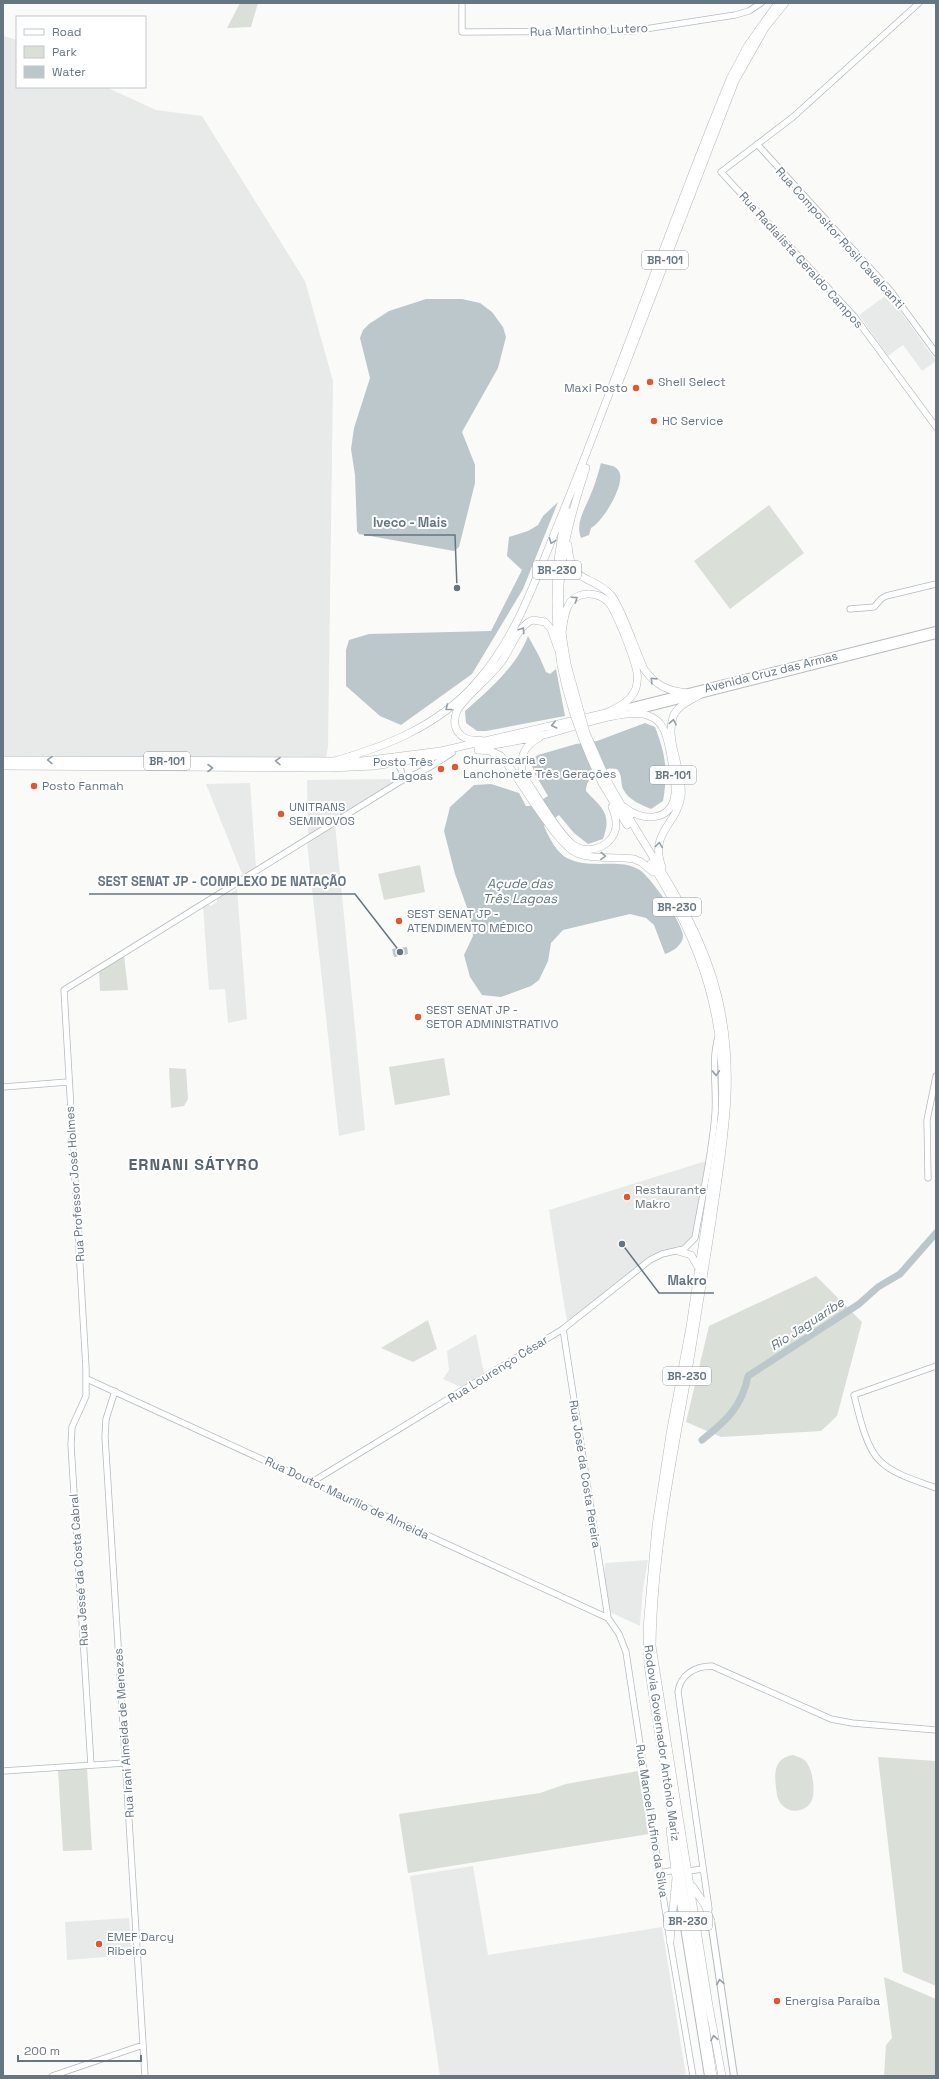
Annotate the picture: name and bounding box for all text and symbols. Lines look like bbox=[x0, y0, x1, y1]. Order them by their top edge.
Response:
legend bbox=[16, 16, 146, 88]
street label: Rua Martinho Lutero bbox=[530, 20, 648, 40]
text: Road bbox=[52, 24, 81, 40]
text: Park bbox=[52, 44, 77, 60]
text: Water bbox=[52, 64, 86, 80]
street label: Rua Compositor Rosil Cavalcanti bbox=[772, 164, 908, 312]
street label: Rua Radialista Geraldo Campos bbox=[735, 188, 867, 332]
road number: BR-101 bbox=[642, 251, 688, 269]
place label: Shell Select bbox=[658, 374, 726, 390]
marker: Shell Select bbox=[645, 377, 655, 387]
place label: Maxi Posto bbox=[564, 380, 628, 396]
marker: Maxi Posto bbox=[631, 383, 641, 393]
place label: HC Service bbox=[662, 413, 723, 429]
marker: HC Service bbox=[649, 416, 659, 426]
callout: Iveco - Mais bbox=[364, 510, 455, 535]
text: Iveco - Mais bbox=[373, 514, 447, 531]
one-way arrow bbox=[548, 537, 556, 544]
road number: BR-230 bbox=[533, 561, 581, 579]
one-way arrow bbox=[571, 597, 578, 604]
one-way arrow bbox=[517, 627, 524, 634]
street label: Avenida Cruz das Armas bbox=[703, 648, 839, 696]
one-way arrow bbox=[650, 677, 658, 684]
one-way arrow bbox=[446, 704, 453, 711]
one-way arrow bbox=[668, 718, 677, 725]
one-way arrow bbox=[551, 721, 558, 729]
road number: BR-101 bbox=[144, 752, 190, 770]
place label: Churrascaria e Lanchonete Três Gerações bbox=[463, 752, 616, 782]
place label: Posto Três Lagoas bbox=[373, 754, 433, 784]
one-way arrow bbox=[47, 756, 53, 764]
one-way arrow bbox=[275, 757, 281, 765]
marker: Churrascaria e Lanchonete Três Gerações bbox=[450, 762, 460, 772]
one-way arrow bbox=[207, 764, 213, 772]
marker: Posto Três Lagoas bbox=[436, 764, 446, 774]
road number: BR-101 bbox=[650, 766, 696, 784]
place label: Posto Fanmah bbox=[42, 778, 124, 794]
marker: Posto Fanmah bbox=[29, 781, 39, 791]
place label: UNITRANS SEMINOVOS bbox=[289, 799, 355, 829]
marker: UNITRANS SEMINOVOS bbox=[276, 809, 286, 819]
one-way arrow bbox=[654, 842, 663, 848]
one-way arrow bbox=[600, 852, 606, 861]
callout: SEST SENAT JP - COMPLEXO DE NATAÇÃO bbox=[89, 869, 355, 894]
text: SEST SENAT JP - COMPLEXO DE NATAÇÃO bbox=[98, 873, 347, 890]
water label: Açude das Três Lagoas bbox=[483, 875, 558, 907]
road number: BR-230 bbox=[653, 898, 701, 916]
place label: SEST SENAT JP - ATENDIMENTO MÉDICO bbox=[407, 906, 533, 936]
marker: SEST SENAT JP - ATENDIMENTO MÉDICO bbox=[394, 916, 404, 926]
place label: SEST SENAT JP - SETOR ADMINISTRATIVO bbox=[426, 1002, 559, 1032]
marker: SEST SENAT JP - SETOR ADMINISTRATIVO bbox=[413, 1012, 423, 1022]
one-way arrow bbox=[712, 1070, 720, 1076]
street label: Rua Professor José Holmes bbox=[62, 1106, 88, 1262]
district label: ERNANI SÁTYRO bbox=[129, 1154, 259, 1175]
place label: Restaurante Makro bbox=[635, 1182, 706, 1212]
marker: Restaurante Makro bbox=[622, 1192, 632, 1202]
callout: Makro bbox=[659, 1268, 714, 1293]
text: Makro bbox=[667, 1272, 707, 1289]
water label: Rio Jaguaribe bbox=[767, 1293, 849, 1354]
street label: Rua Lourenço César bbox=[445, 1331, 551, 1406]
road number: BR-230 bbox=[663, 1367, 711, 1385]
street label: Rua José da Costa Pereira bbox=[565, 1399, 605, 1549]
street label: Rua Doutor Maurílio de Almeida bbox=[262, 1453, 432, 1543]
street label: Rua Jessé da Costa Cabral bbox=[66, 1493, 92, 1647]
street label: Rodovia Governador Antônio Mariz bbox=[640, 1644, 684, 1842]
street label: Rua Irani Almeida de Menezes bbox=[110, 1648, 138, 1818]
street label: Rua Manoel Rufino da Silva bbox=[632, 1743, 672, 1899]
road number: BR-230 bbox=[664, 1912, 712, 1930]
place label: EMEF Darcy Ribeiro bbox=[107, 1929, 174, 1959]
marker: EMEF Darcy Ribeiro bbox=[94, 1939, 104, 1949]
one-way arrow bbox=[716, 1979, 724, 1985]
place label: Energisa Paraíba bbox=[785, 1993, 880, 2009]
marker: Energisa Paraíba bbox=[772, 1996, 782, 2006]
one-way arrow bbox=[710, 2035, 719, 2041]
scale bar bbox=[18, 2037, 141, 2063]
text: 200 m bbox=[24, 2043, 60, 2059]

